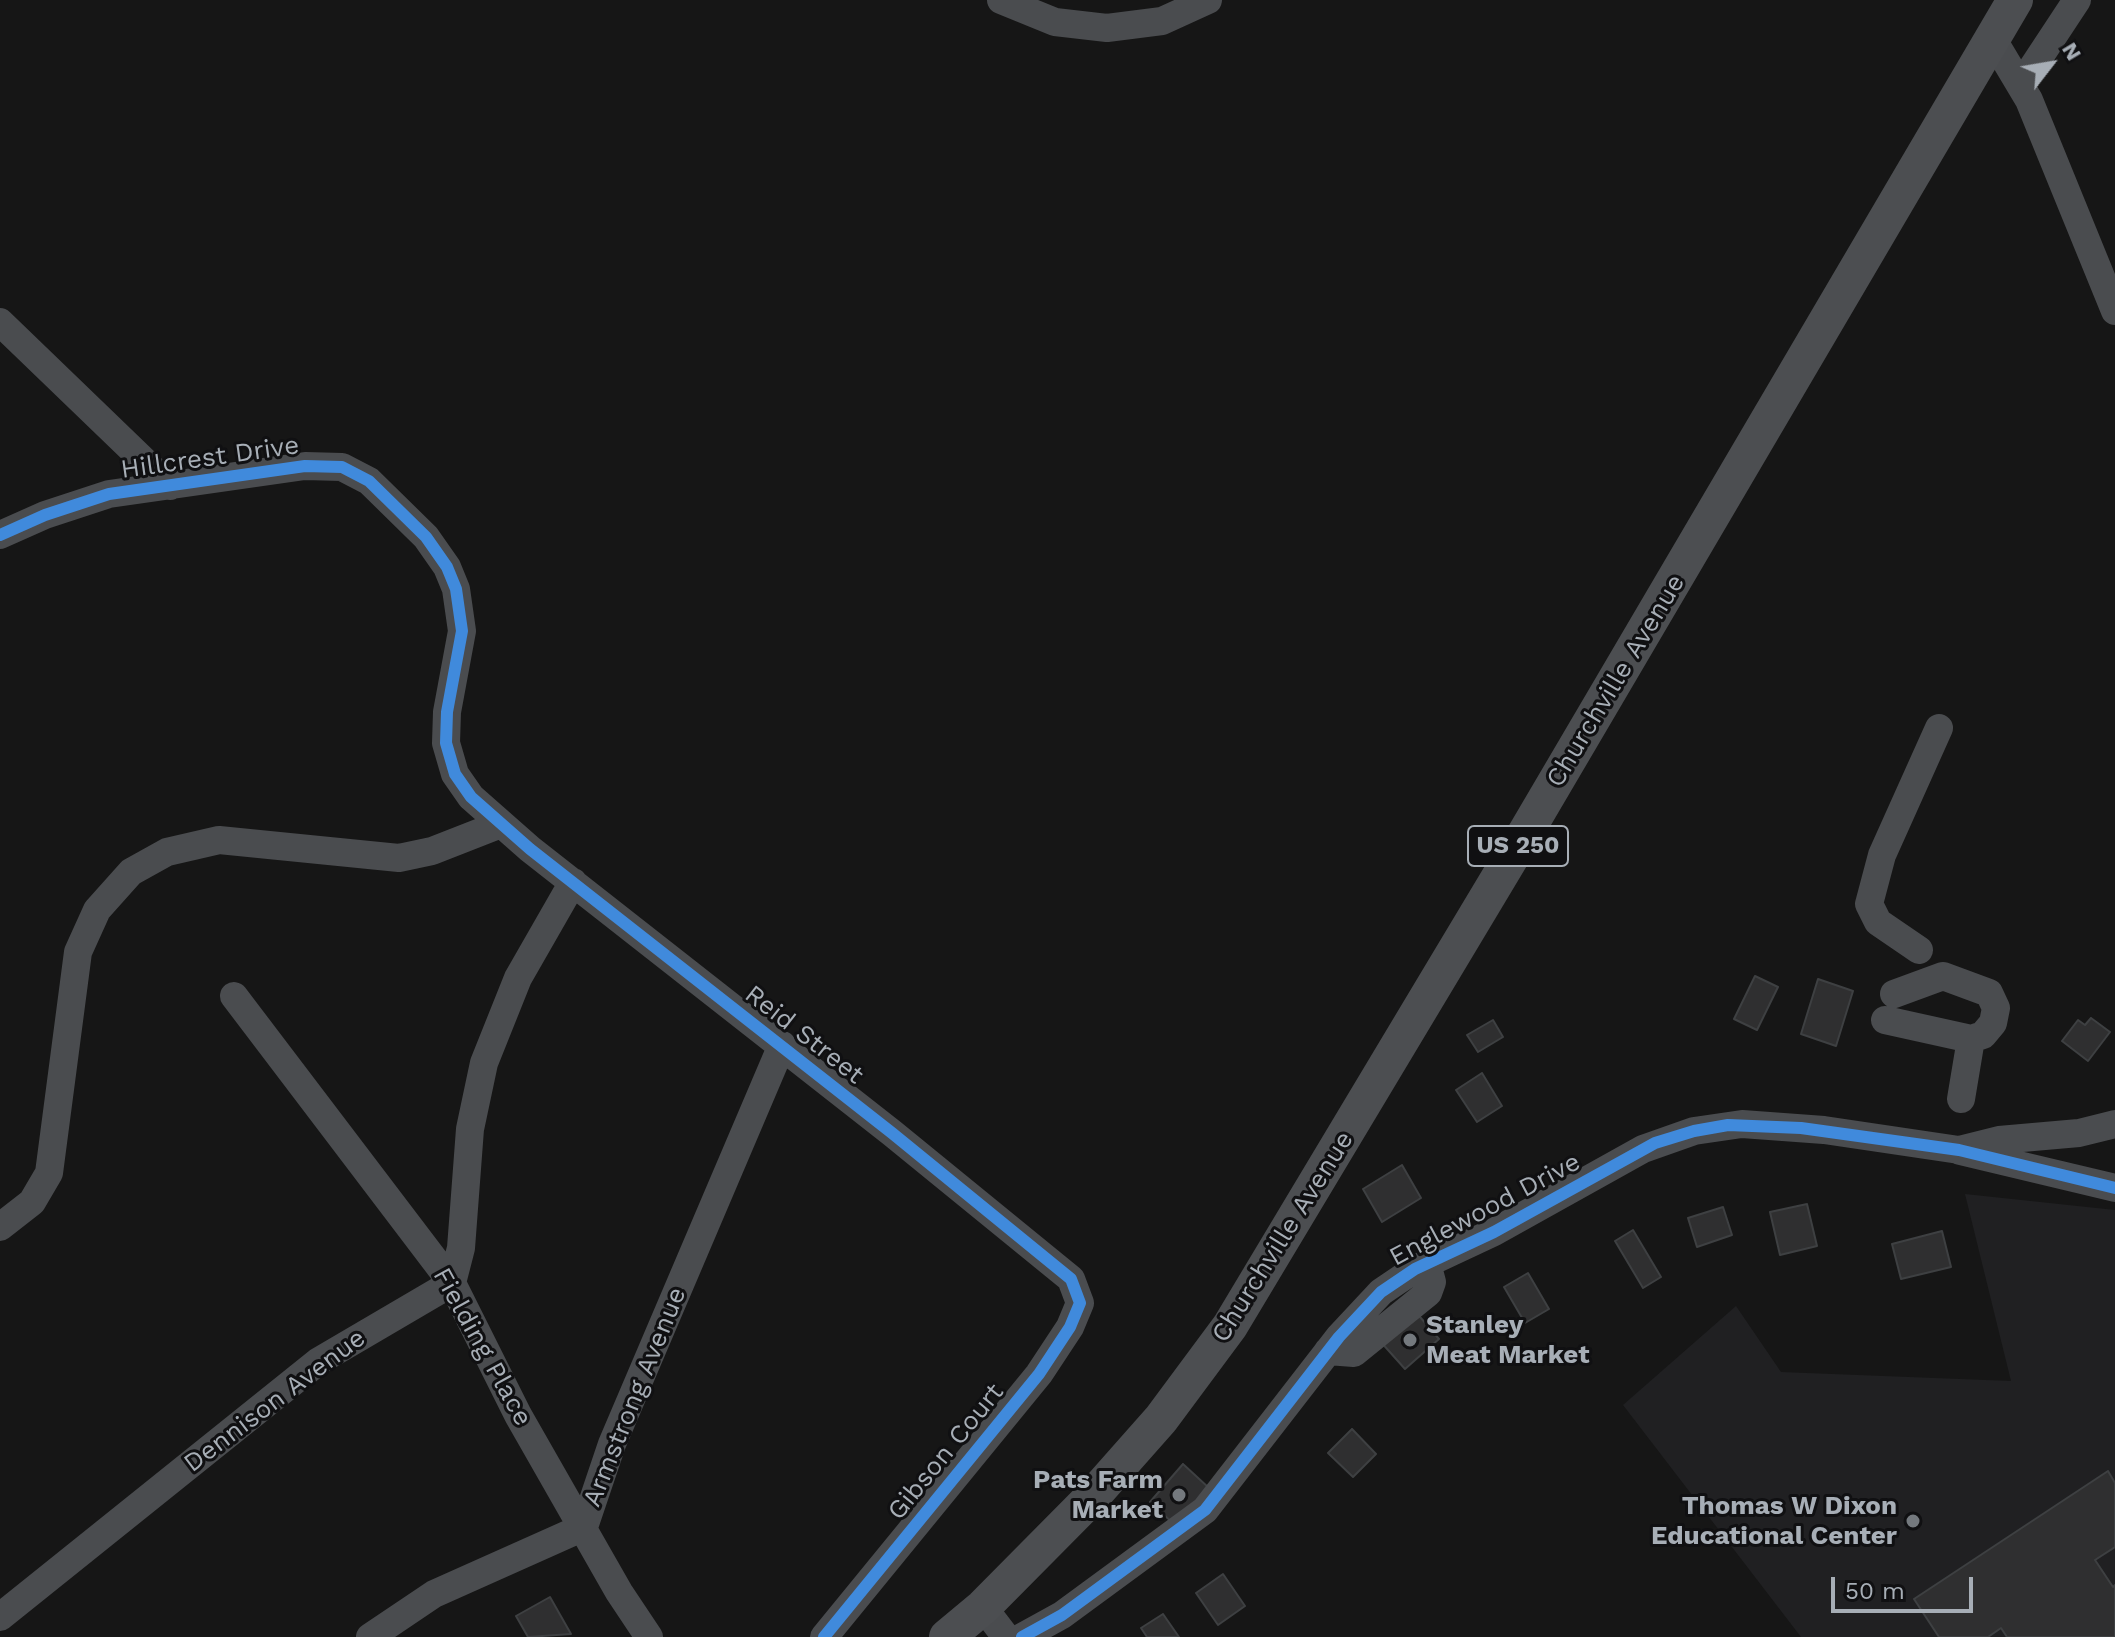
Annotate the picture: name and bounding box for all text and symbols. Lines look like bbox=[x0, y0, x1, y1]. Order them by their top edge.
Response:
north arrow bbox=[2011, 24, 2091, 104]
text: N bbox=[2057, 38, 2087, 65]
street label: Hillcrest Drive bbox=[119, 430, 301, 486]
street label: Churchville Avenue bbox=[1540, 569, 1692, 793]
road number: US 250 bbox=[1468, 826, 1568, 866]
street label: Reid Street bbox=[738, 979, 870, 1091]
street label: Churchville Avenue bbox=[1205, 1126, 1361, 1348]
street label: Englewood Drive bbox=[1384, 1147, 1586, 1273]
street label: Fielding Place bbox=[426, 1263, 538, 1431]
street label: Armstrong Avenue bbox=[577, 1283, 693, 1511]
place label: Stanley Meat Market bbox=[1426, 1309, 1590, 1370]
street label: Dennison Avenue bbox=[178, 1323, 372, 1479]
marker: Stanley Meat Market bbox=[1401, 1331, 1419, 1349]
street label: Gibson Court bbox=[881, 1377, 1011, 1527]
place label: Pats Farm Market bbox=[1033, 1464, 1163, 1526]
marker: Pats Farm Market bbox=[1170, 1486, 1188, 1504]
place label: Thomas W Dixon Educational Center bbox=[1651, 1490, 1897, 1552]
marker: Thomas W Dixon Educational Center bbox=[1904, 1512, 1922, 1530]
scale bar bbox=[1835, 1561, 1977, 1611]
text: 50 m bbox=[1845, 1577, 1905, 1605]

